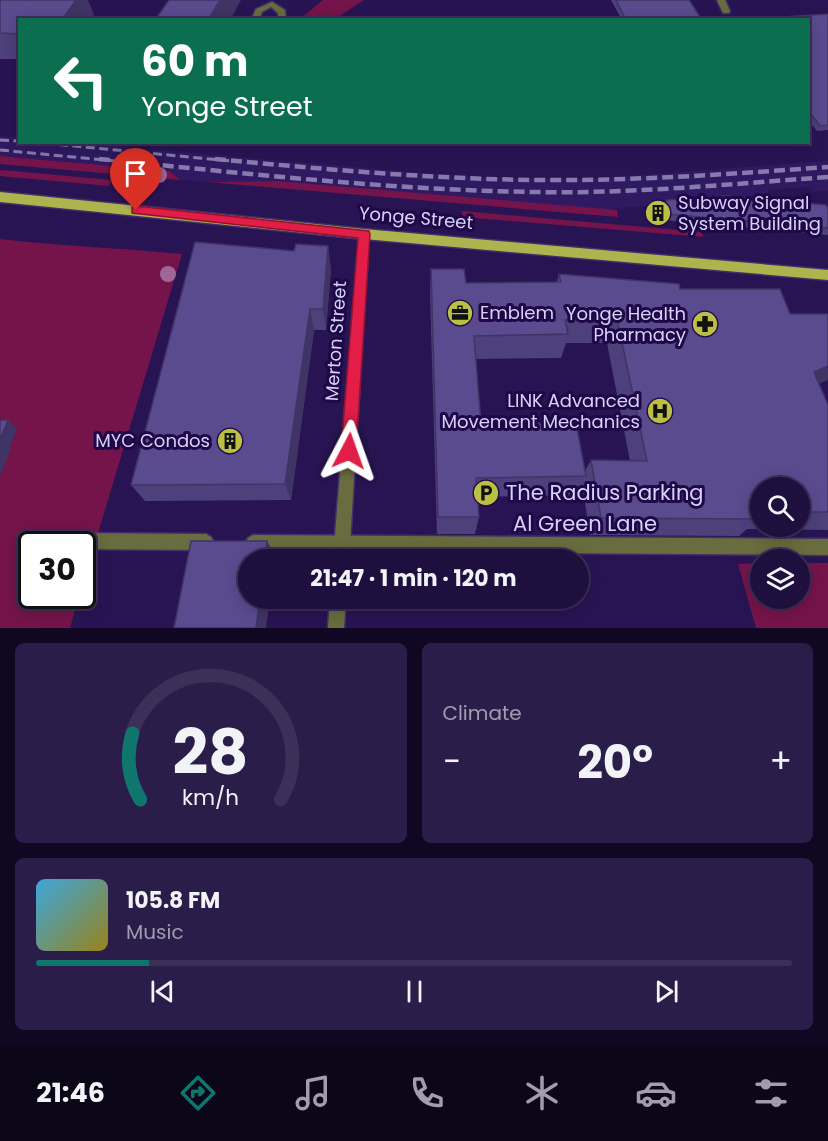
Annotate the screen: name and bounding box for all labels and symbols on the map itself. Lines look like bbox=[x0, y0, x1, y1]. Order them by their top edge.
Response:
pin bbox=[110, 148, 161, 210]
place label: Subway Signal System Building bbox=[678, 190, 821, 236]
building icon: Subway Signal System Building bbox=[643, 198, 673, 228]
street label: Yonge Street bbox=[358, 200, 474, 235]
street label: Merton Street bbox=[319, 280, 352, 402]
office icon: Emblem bbox=[445, 298, 475, 328]
place label: Emblem bbox=[480, 300, 554, 325]
place label: Yonge Health Pharmacy bbox=[566, 301, 686, 347]
pharmacy icon: Yonge Health Pharmacy bbox=[690, 309, 720, 339]
place label: LINK Advanced Movement Mechanics bbox=[442, 388, 640, 434]
hospital icon: LINK Advanced Movement Mechanics bbox=[645, 396, 675, 426]
position arrow bbox=[317, 419, 381, 483]
building icon: MYC Condos bbox=[215, 426, 245, 456]
place label: MYC Condos bbox=[95, 428, 210, 453]
parking icon: The Radius Parking bbox=[471, 478, 501, 508]
place label: The Radius Parking bbox=[506, 478, 704, 507]
street label: Al Green Lane bbox=[513, 509, 657, 538]
speed limit sign: 30 bbox=[18, 531, 96, 609]

